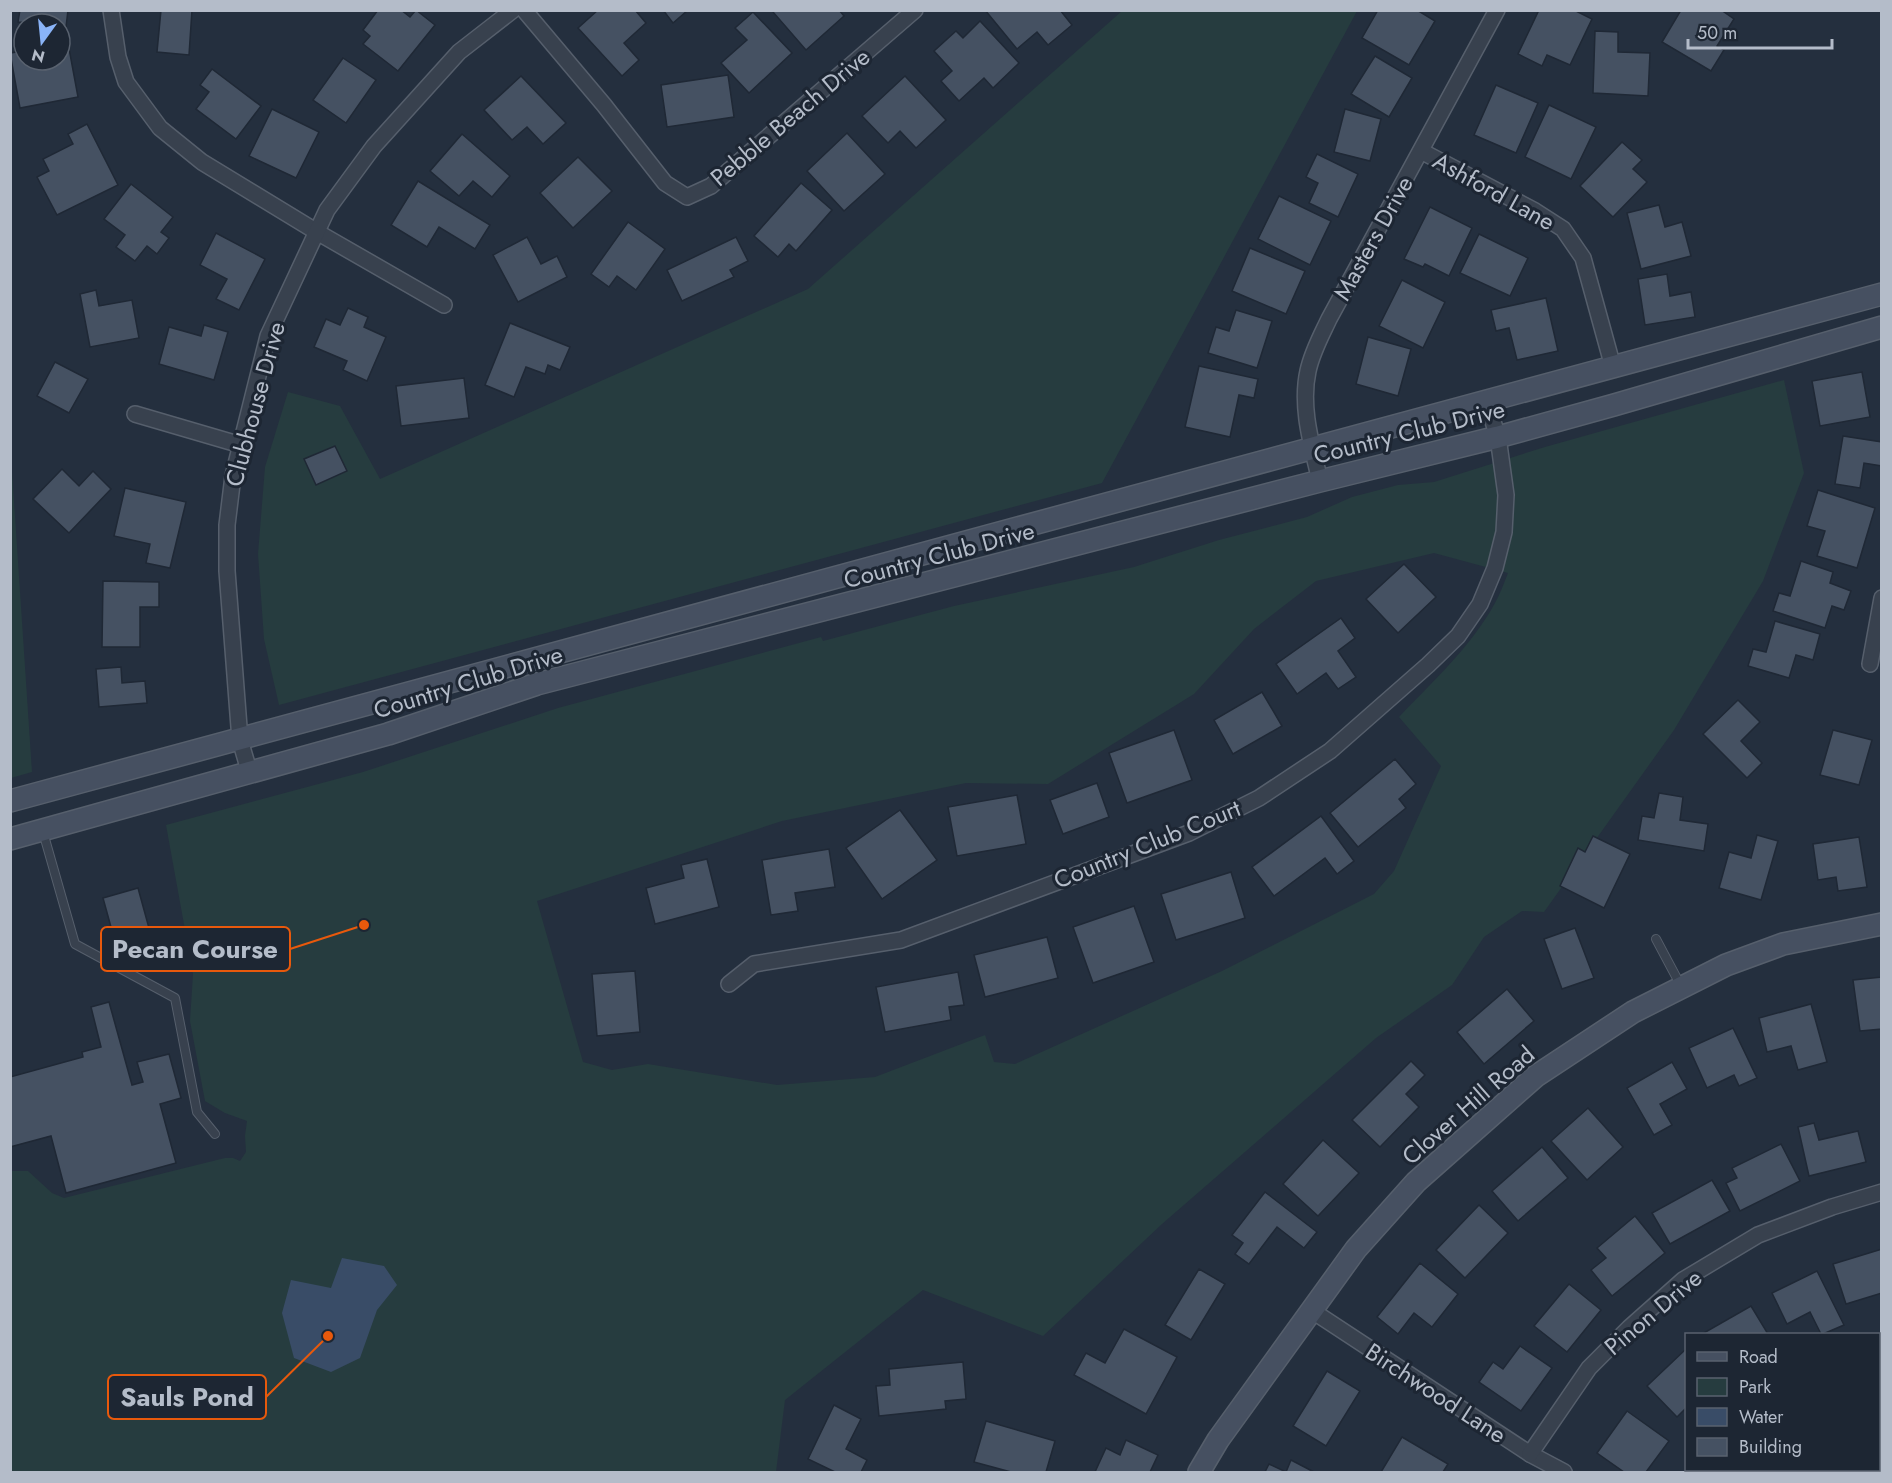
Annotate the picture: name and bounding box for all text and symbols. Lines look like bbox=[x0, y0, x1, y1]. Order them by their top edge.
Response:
north arrow bbox=[12, 12, 72, 72]
scale bar bbox=[1688, 12, 1832, 50]
text: 50 m bbox=[1697, 20, 1737, 46]
street label: Pebble Beach Drive bbox=[702, 40, 878, 194]
text: N bbox=[29, 43, 47, 69]
street label: Ashford Lane bbox=[1427, 143, 1561, 239]
street label: Masters Drive bbox=[1324, 170, 1422, 306]
street label: Clubhouse Drive bbox=[216, 318, 294, 490]
street label: Country Club Drive bbox=[1310, 391, 1508, 473]
street label: Country Club Drive bbox=[840, 513, 1038, 597]
street label: Country Club Drive bbox=[369, 637, 567, 727]
street label: Country Club Court bbox=[1048, 790, 1246, 897]
callout: Pecan Course bbox=[101, 927, 290, 971]
text: Pecan Course bbox=[112, 930, 278, 968]
street label: Clover Hill Road bbox=[1394, 1037, 1542, 1173]
street label: Pinon Drive bbox=[1596, 1261, 1710, 1363]
legend bbox=[1685, 1333, 1880, 1471]
street label: Birchwood Lane bbox=[1359, 1334, 1513, 1452]
text: Road bbox=[1739, 1344, 1778, 1370]
text: Park bbox=[1739, 1374, 1771, 1400]
callout: Sauls Pond bbox=[108, 1375, 266, 1419]
text: Sauls Pond bbox=[120, 1378, 254, 1416]
text: Water bbox=[1739, 1404, 1784, 1430]
text: Building bbox=[1739, 1434, 1802, 1460]

